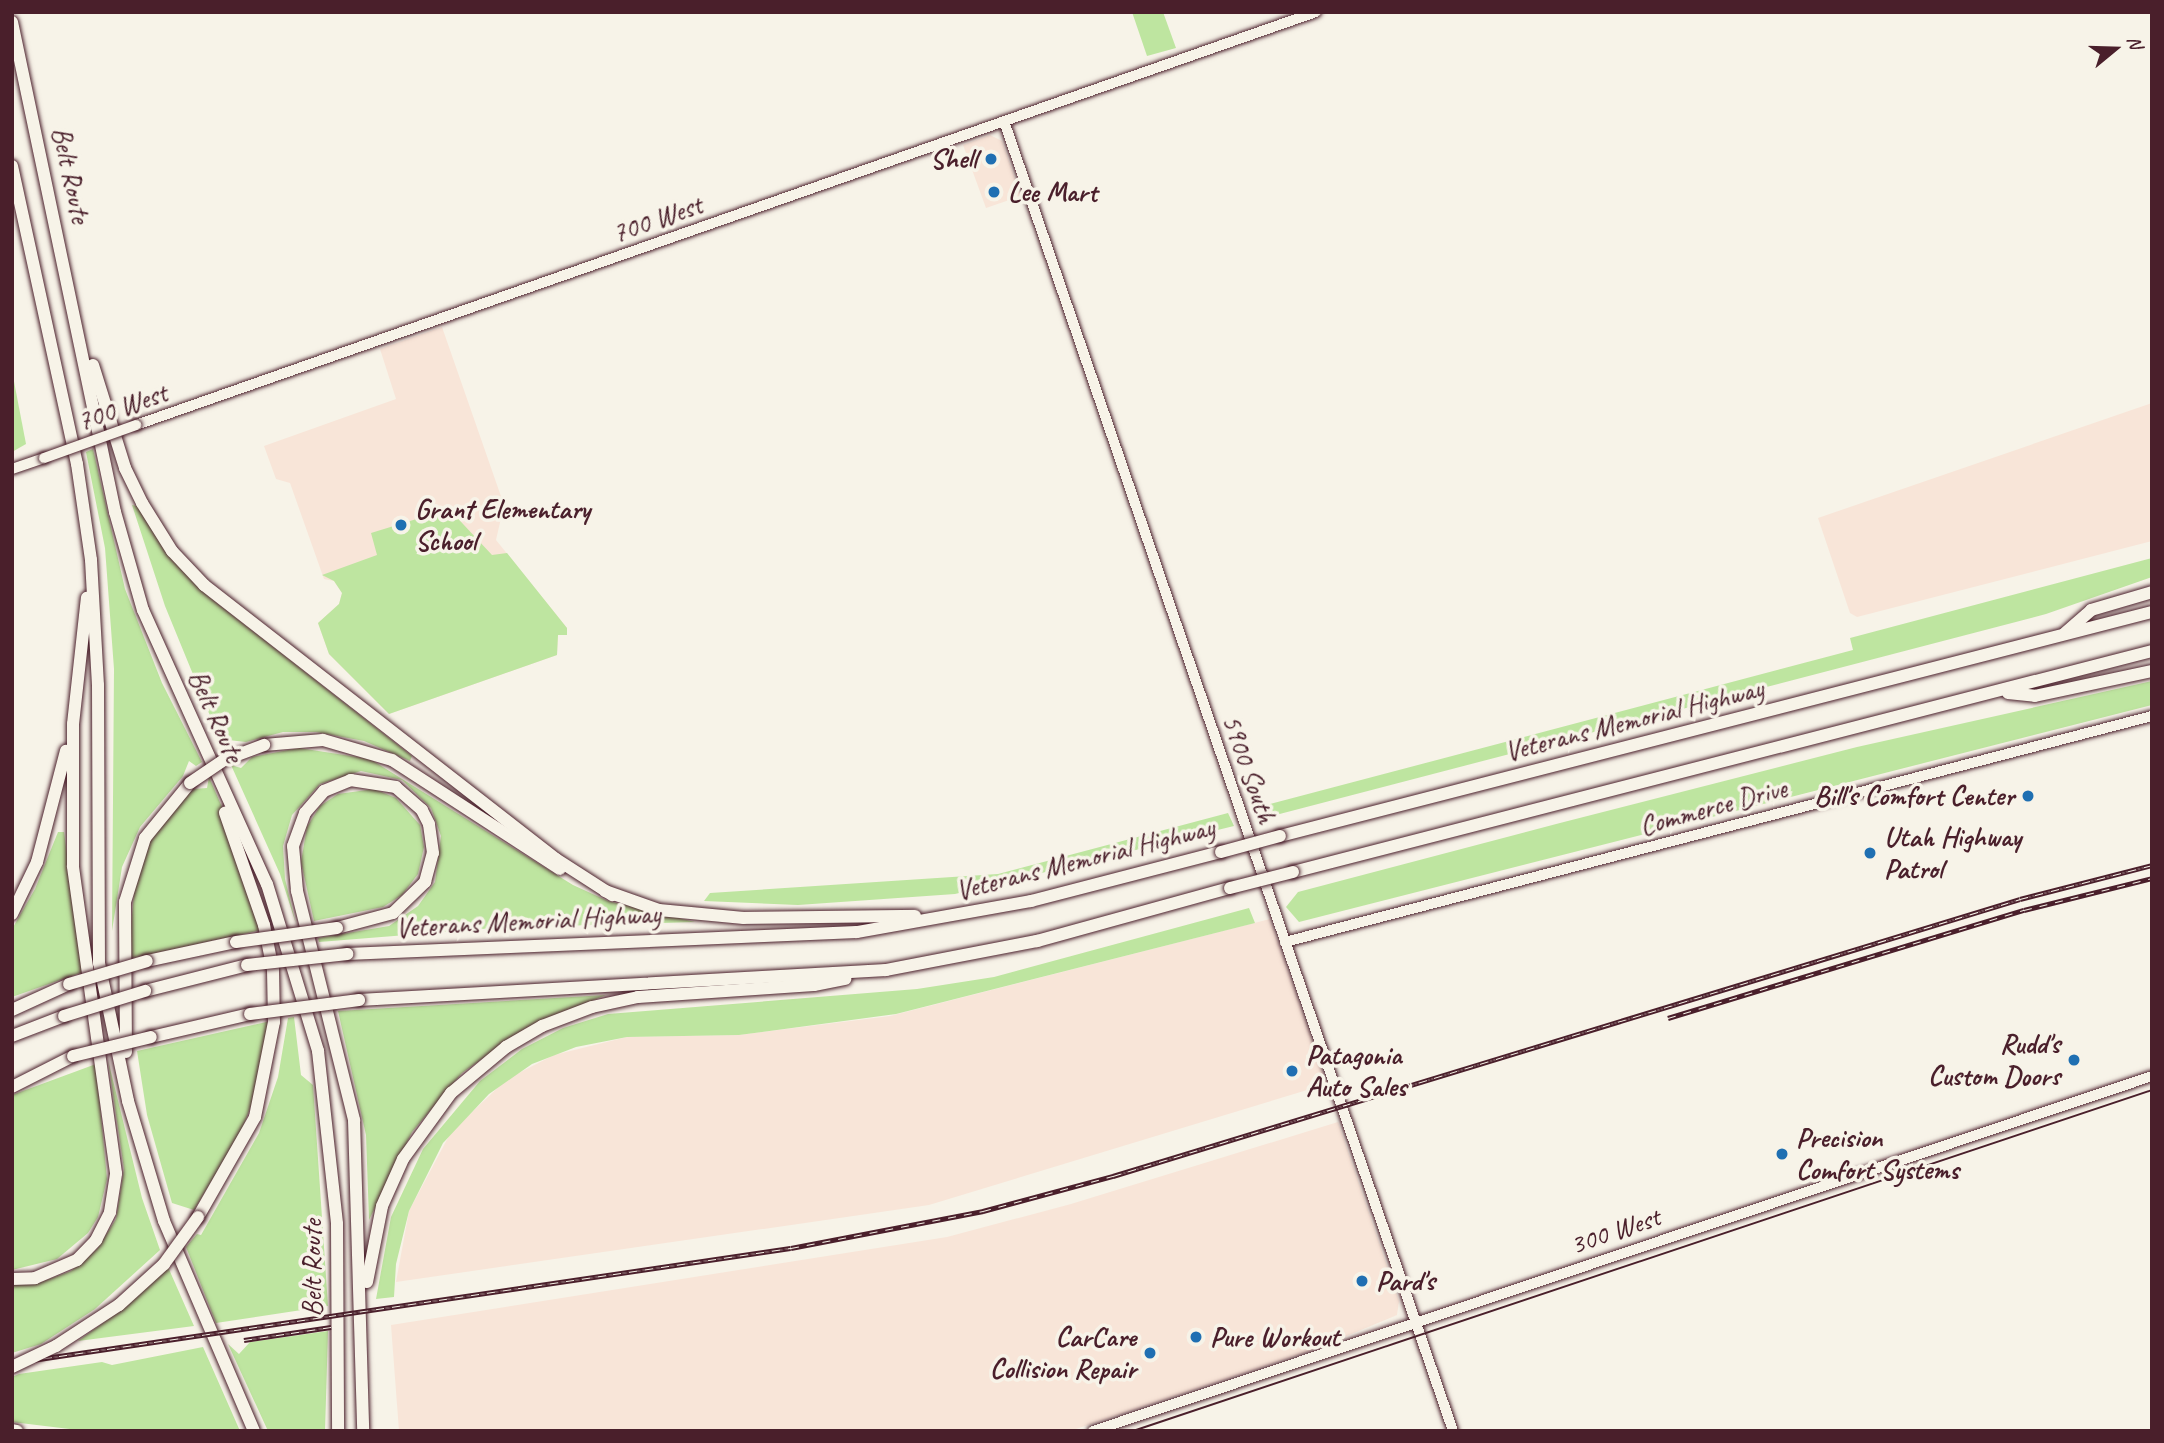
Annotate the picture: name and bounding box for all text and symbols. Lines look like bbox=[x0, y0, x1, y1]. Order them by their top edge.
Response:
north arrow bbox=[2080, 14, 2150, 84]
text: N bbox=[2122, 33, 2148, 52]
street label: Belt Route bbox=[44, 124, 98, 226]
place label: Shell bbox=[930, 142, 977, 176]
marker: Shell bbox=[983, 151, 999, 167]
place label: Lee Mart bbox=[1008, 175, 1098, 209]
marker: Lee Mart bbox=[986, 184, 1002, 200]
street label: 700 West bbox=[608, 188, 706, 250]
street label: 700 West bbox=[73, 376, 171, 438]
place label: Grant Elementary School bbox=[415, 492, 589, 558]
marker: Grant Elementary School bbox=[393, 517, 409, 533]
street label: Belt Route bbox=[181, 664, 251, 768]
street label: Veterans Memorial Highway bbox=[1502, 672, 1766, 768]
street label: 5900 South bbox=[1215, 710, 1283, 828]
street label: Commerce Drive bbox=[1636, 771, 1790, 843]
place label: Bill's Comfort Center bbox=[1815, 779, 2014, 813]
marker: Bill's Comfort Center bbox=[2020, 788, 2036, 804]
street label: Veterans Memorial Highway bbox=[953, 811, 1217, 907]
place label: Utah Highway Patrol bbox=[1884, 820, 2021, 886]
marker: Utah Highway Patrol bbox=[1862, 845, 1878, 861]
street label: Veterans Memorial Highway bbox=[395, 897, 661, 945]
place label: Rudd's Custom Doors bbox=[1928, 1027, 2060, 1093]
place label: Patagonia Auto Sales bbox=[1306, 1038, 1407, 1104]
marker: Rudd's Custom Doors bbox=[2066, 1052, 2082, 1068]
marker: Patagonia Auto Sales bbox=[1284, 1063, 1300, 1079]
place label: Precision Comfort Systems bbox=[1796, 1121, 1957, 1187]
marker: Precision Comfort Systems bbox=[1774, 1146, 1790, 1162]
street label: 300 West bbox=[1566, 1200, 1664, 1262]
street label: Belt Route bbox=[295, 1219, 329, 1317]
place label: Pard's bbox=[1376, 1264, 1435, 1298]
marker: Pard's bbox=[1354, 1273, 1370, 1289]
place label: CarCare Collision Repair bbox=[990, 1320, 1136, 1386]
place label: Pure Workout bbox=[1210, 1320, 1339, 1354]
marker: Pure Workout bbox=[1188, 1329, 1204, 1345]
marker: CarCare Collision Repair bbox=[1142, 1345, 1158, 1361]

